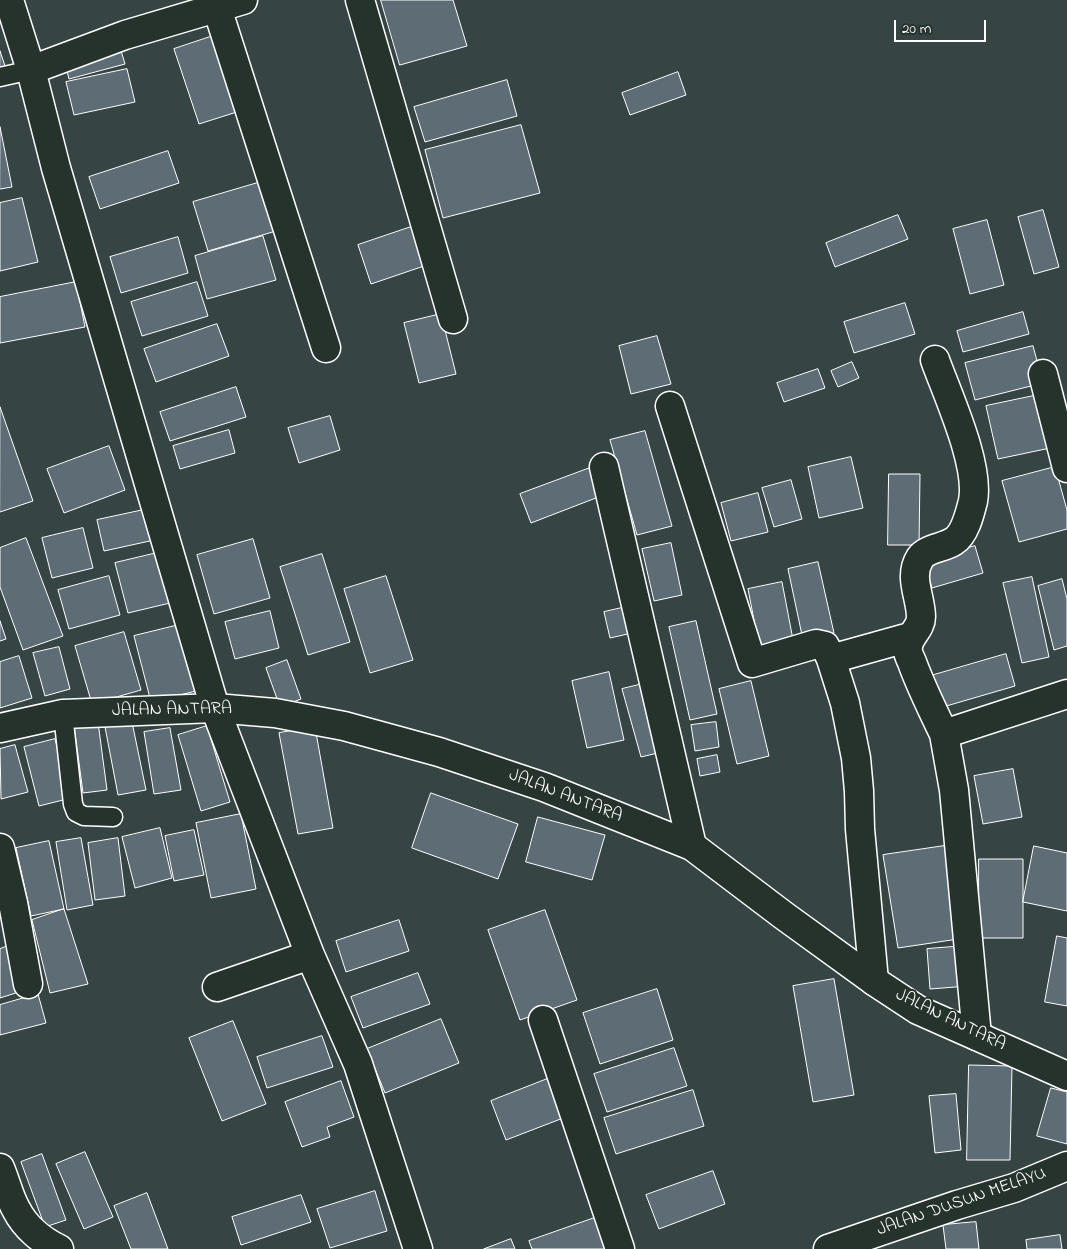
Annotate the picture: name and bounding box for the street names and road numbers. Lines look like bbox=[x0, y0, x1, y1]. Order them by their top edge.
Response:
street label: JALAN ANTARA bbox=[112, 699, 232, 723]
street label: JALAN ANTARA bbox=[505, 765, 625, 829]
street label: JALAN ANTARA bbox=[891, 985, 1009, 1057]
street label: JALAN DUSUN MELAYU bbox=[874, 1164, 1050, 1242]

